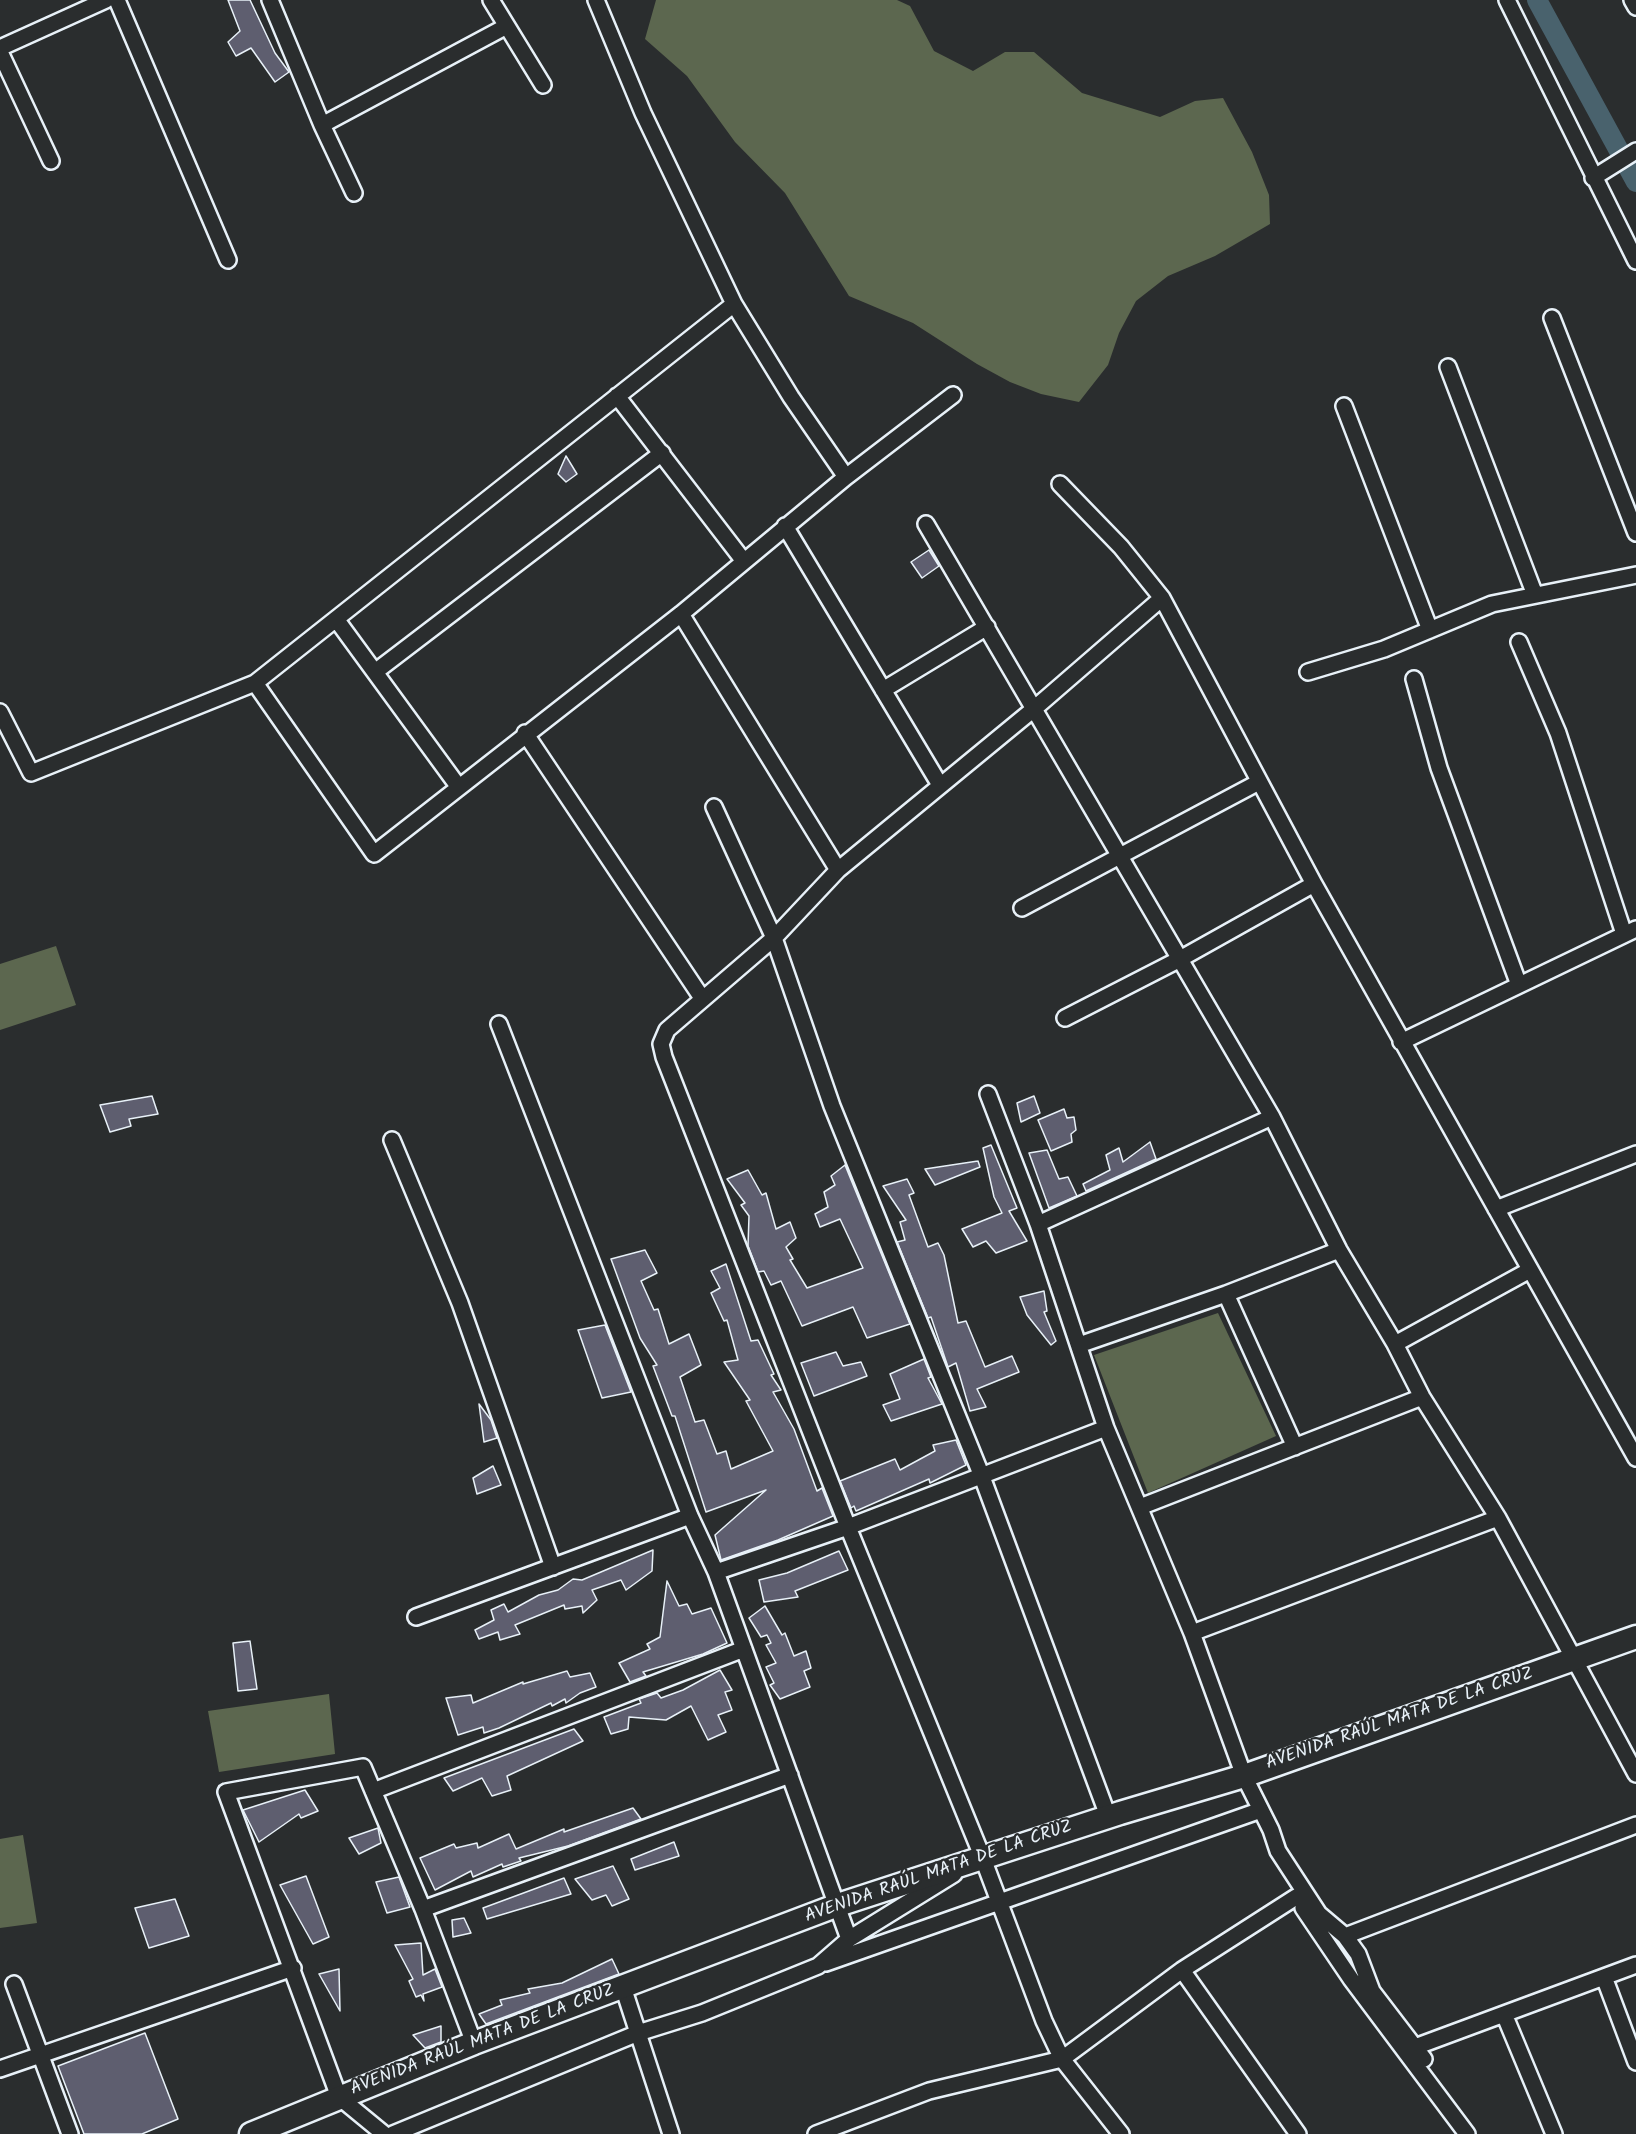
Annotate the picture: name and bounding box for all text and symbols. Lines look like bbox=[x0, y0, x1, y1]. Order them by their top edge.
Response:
street label: AVENIDA RAÚL MATA DE LA CRUZ bbox=[1264, 1664, 1536, 1776]
street label: AVENIDA RAÚL MATA DE LA CRUZ bbox=[803, 1817, 1075, 1929]
street label: AVENIDA RAÚL MATA DE LA CRUZ bbox=[348, 1981, 618, 2101]

